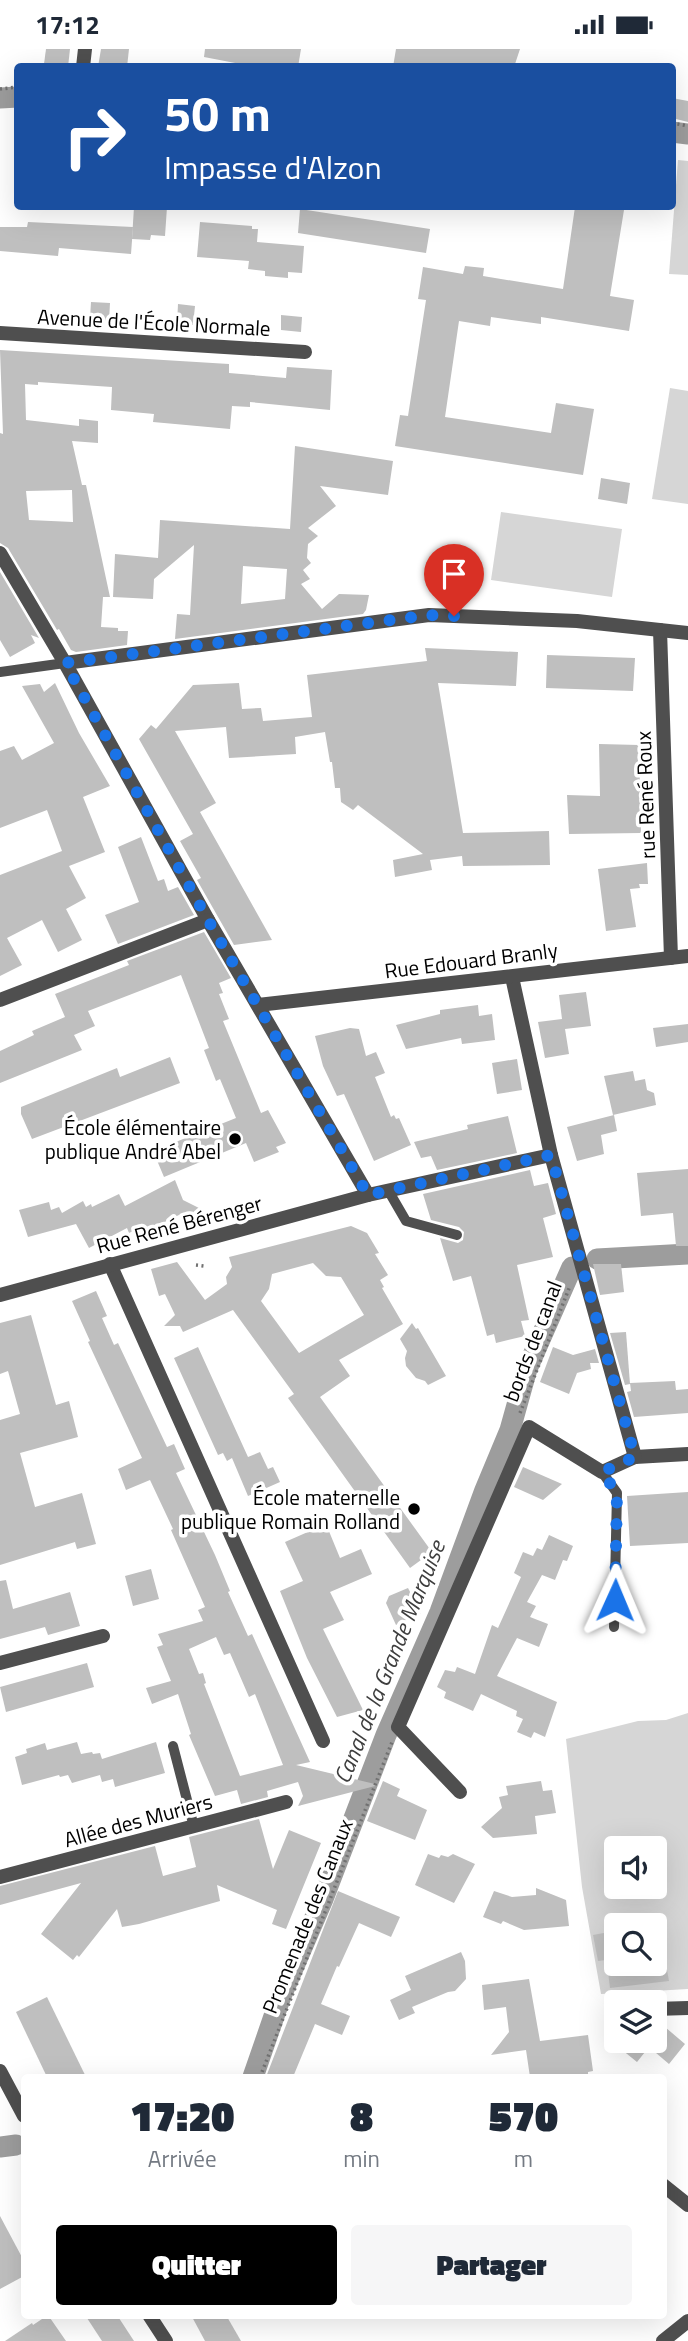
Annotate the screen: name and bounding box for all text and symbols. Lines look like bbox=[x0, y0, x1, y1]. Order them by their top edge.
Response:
text: 17:12 bbox=[35, 5, 100, 44]
text: 50 m bbox=[164, 75, 271, 150]
icon: right bbox=[49, 91, 140, 182]
text: Impasse d'Alzon bbox=[164, 143, 382, 191]
street label: Avenue de l'École Normale bbox=[37, 300, 271, 344]
pin bbox=[424, 544, 484, 616]
icon: arrive bbox=[435, 555, 473, 593]
street label: rue René Roux bbox=[627, 730, 663, 860]
street label: Rue Edouard Branly bbox=[383, 934, 559, 986]
place label: École élémentaire publique André Abel bbox=[45, 1111, 221, 1167]
marker: École élémentaire publique André Abel bbox=[227, 1131, 243, 1147]
street label: Rue René Bérenger bbox=[93, 1187, 265, 1261]
street label: bords de canal bbox=[494, 1276, 570, 1406]
place label: École maternelle publique Romain Rolland bbox=[181, 1481, 400, 1537]
marker: École maternelle publique Romain Rolland bbox=[406, 1501, 422, 1517]
water label: Canal de la Grande Marquise bbox=[324, 1534, 454, 1789]
position arrow bbox=[578, 1563, 652, 1637]
street label: Allée des Muriers bbox=[60, 1785, 216, 1855]
street label: Promenade des Canaux bbox=[253, 1813, 361, 2018]
map controls bbox=[604, 1836, 667, 2053]
button: sound bbox=[604, 1836, 667, 1899]
button: search bbox=[604, 1913, 667, 1976]
button: layers bbox=[604, 1990, 667, 2053]
text: 17:20 bbox=[130, 2083, 234, 2147]
text: 8 bbox=[350, 2083, 373, 2147]
text: 570 bbox=[489, 2083, 558, 2147]
text: Arrivée bbox=[148, 2141, 217, 2176]
text: min bbox=[343, 2141, 380, 2176]
text: m bbox=[514, 2141, 533, 2176]
button: Quitter bbox=[56, 2225, 337, 2305]
button: Partager bbox=[351, 2225, 632, 2305]

